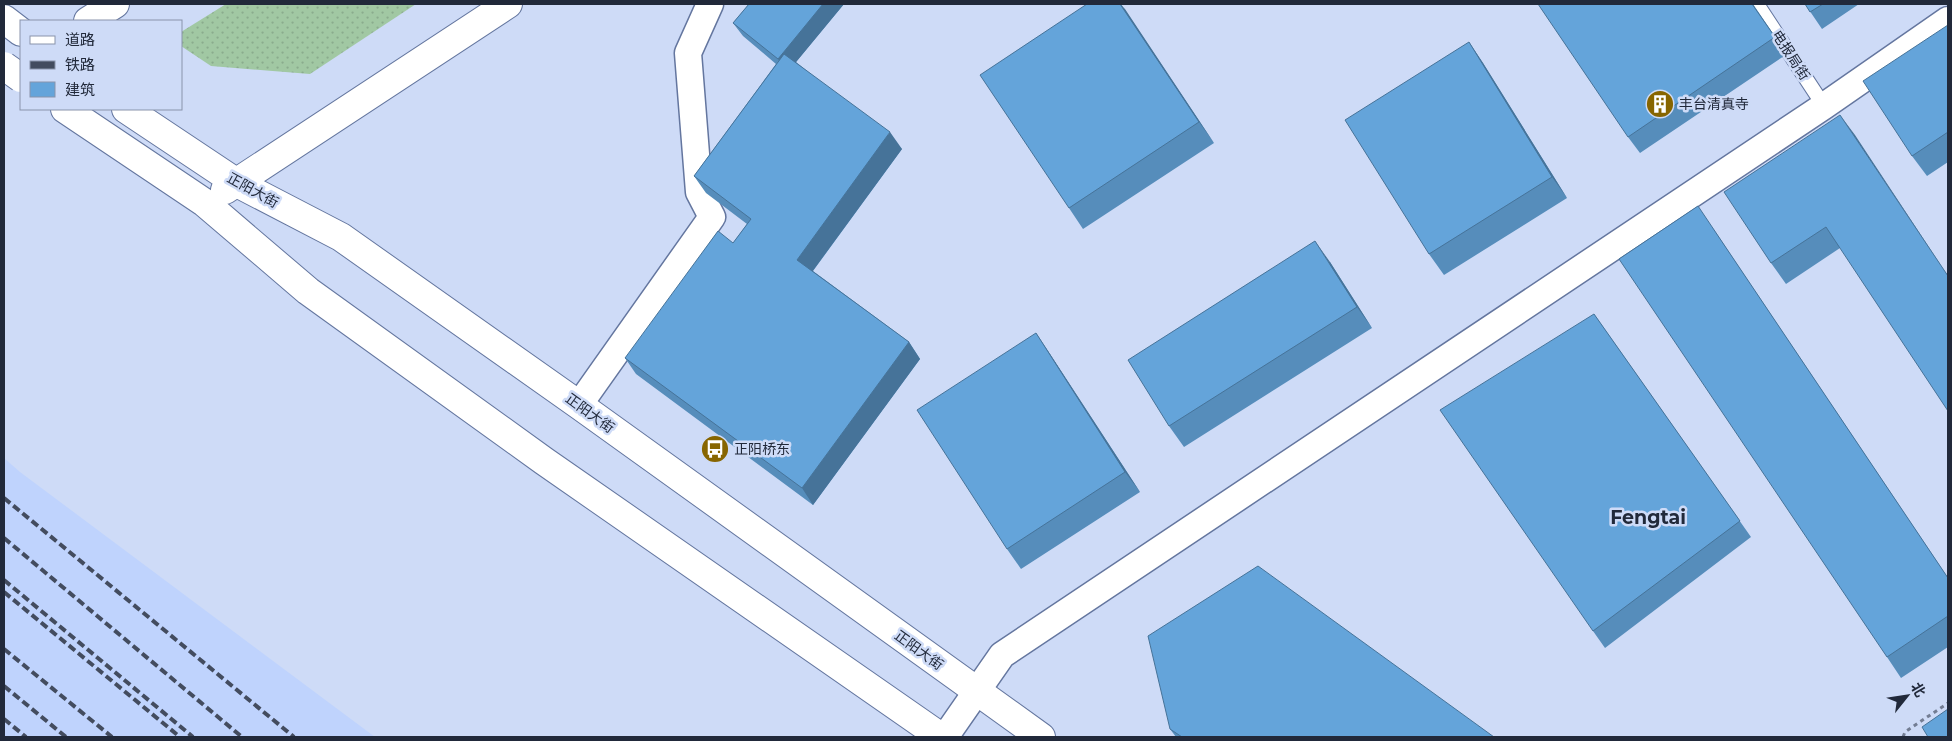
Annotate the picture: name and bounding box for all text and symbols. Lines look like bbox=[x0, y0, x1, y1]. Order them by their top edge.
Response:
legend bbox=[20, 20, 182, 110]
street label: 电报局街 bbox=[1768, 27, 1814, 83]
text: 道路 bbox=[65, 30, 95, 49]
text: 铁路 bbox=[65, 55, 95, 74]
text: 建筑 bbox=[65, 80, 95, 99]
building icon: 丰台清真寺 bbox=[1645, 89, 1675, 119]
place label: 丰台清真寺 bbox=[1679, 95, 1749, 113]
street label: 正阳大街 bbox=[224, 169, 282, 211]
street label: 正阳大街 bbox=[562, 389, 618, 437]
bus stop icon: 正阳桥东 bbox=[700, 434, 730, 464]
place label: 正阳桥东 bbox=[734, 440, 790, 458]
district label: Fengtai bbox=[1610, 506, 1686, 529]
street label: 正阳大街 bbox=[891, 626, 947, 674]
north arrow bbox=[1882, 671, 1932, 721]
text: 北 bbox=[1907, 679, 1930, 700]

